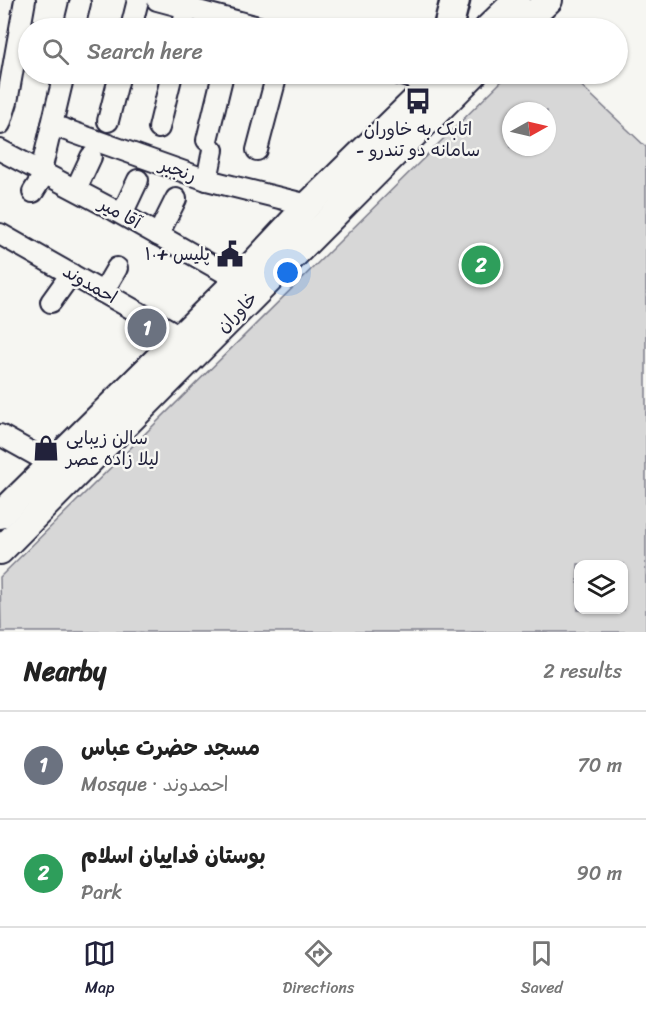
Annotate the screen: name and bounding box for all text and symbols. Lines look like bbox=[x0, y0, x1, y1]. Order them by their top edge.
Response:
search box bbox=[18, 18, 628, 84]
text: Search here bbox=[87, 32, 203, 71]
icon: search bbox=[39, 35, 72, 68]
bus stop icon: اتابک به خاوران - سامانه دو تندرو bbox=[403, 86, 433, 116]
north arrow bbox=[502, 102, 556, 156]
place label: اتابک به خاوران - سامانه دو تندرو bbox=[356, 113, 480, 166]
street label: رنجبر bbox=[153, 148, 201, 192]
street label: آقا میر bbox=[91, 187, 149, 239]
place label: پلیس +۱۰ bbox=[145, 238, 210, 270]
public building icon: پلیس +۱۰ bbox=[215, 239, 245, 269]
pin: 2 bbox=[462, 242, 500, 288]
street label: احمدوند bbox=[56, 255, 124, 313]
your location bbox=[273, 258, 302, 287]
street label: خاوران bbox=[209, 284, 265, 340]
pin: 1 bbox=[128, 306, 166, 350]
place label: سالن زیبایی لیلا زاده عصر bbox=[64, 422, 159, 475]
shop icon: سالن زیبایی لیلا زاده عصر bbox=[31, 433, 61, 463]
map controls bbox=[574, 560, 628, 614]
button: layers bbox=[574, 560, 628, 614]
text: Nearby bbox=[24, 648, 106, 694]
text: 2 results bbox=[543, 654, 622, 689]
text: مسجد حضرت عباس bbox=[81, 728, 260, 767]
text: 1 bbox=[39, 748, 48, 783]
text: 70 m bbox=[577, 748, 622, 783]
text: Mosque · احمدوند bbox=[81, 767, 228, 802]
text: بوستان فداییان اسلام bbox=[81, 836, 266, 875]
text: 2 bbox=[38, 856, 49, 891]
text: 90 m bbox=[577, 856, 622, 891]
text: Park bbox=[81, 875, 122, 910]
tab: Map bbox=[83, 937, 116, 1002]
tab: Directions bbox=[283, 937, 354, 1002]
tab: Saved bbox=[521, 937, 563, 1002]

